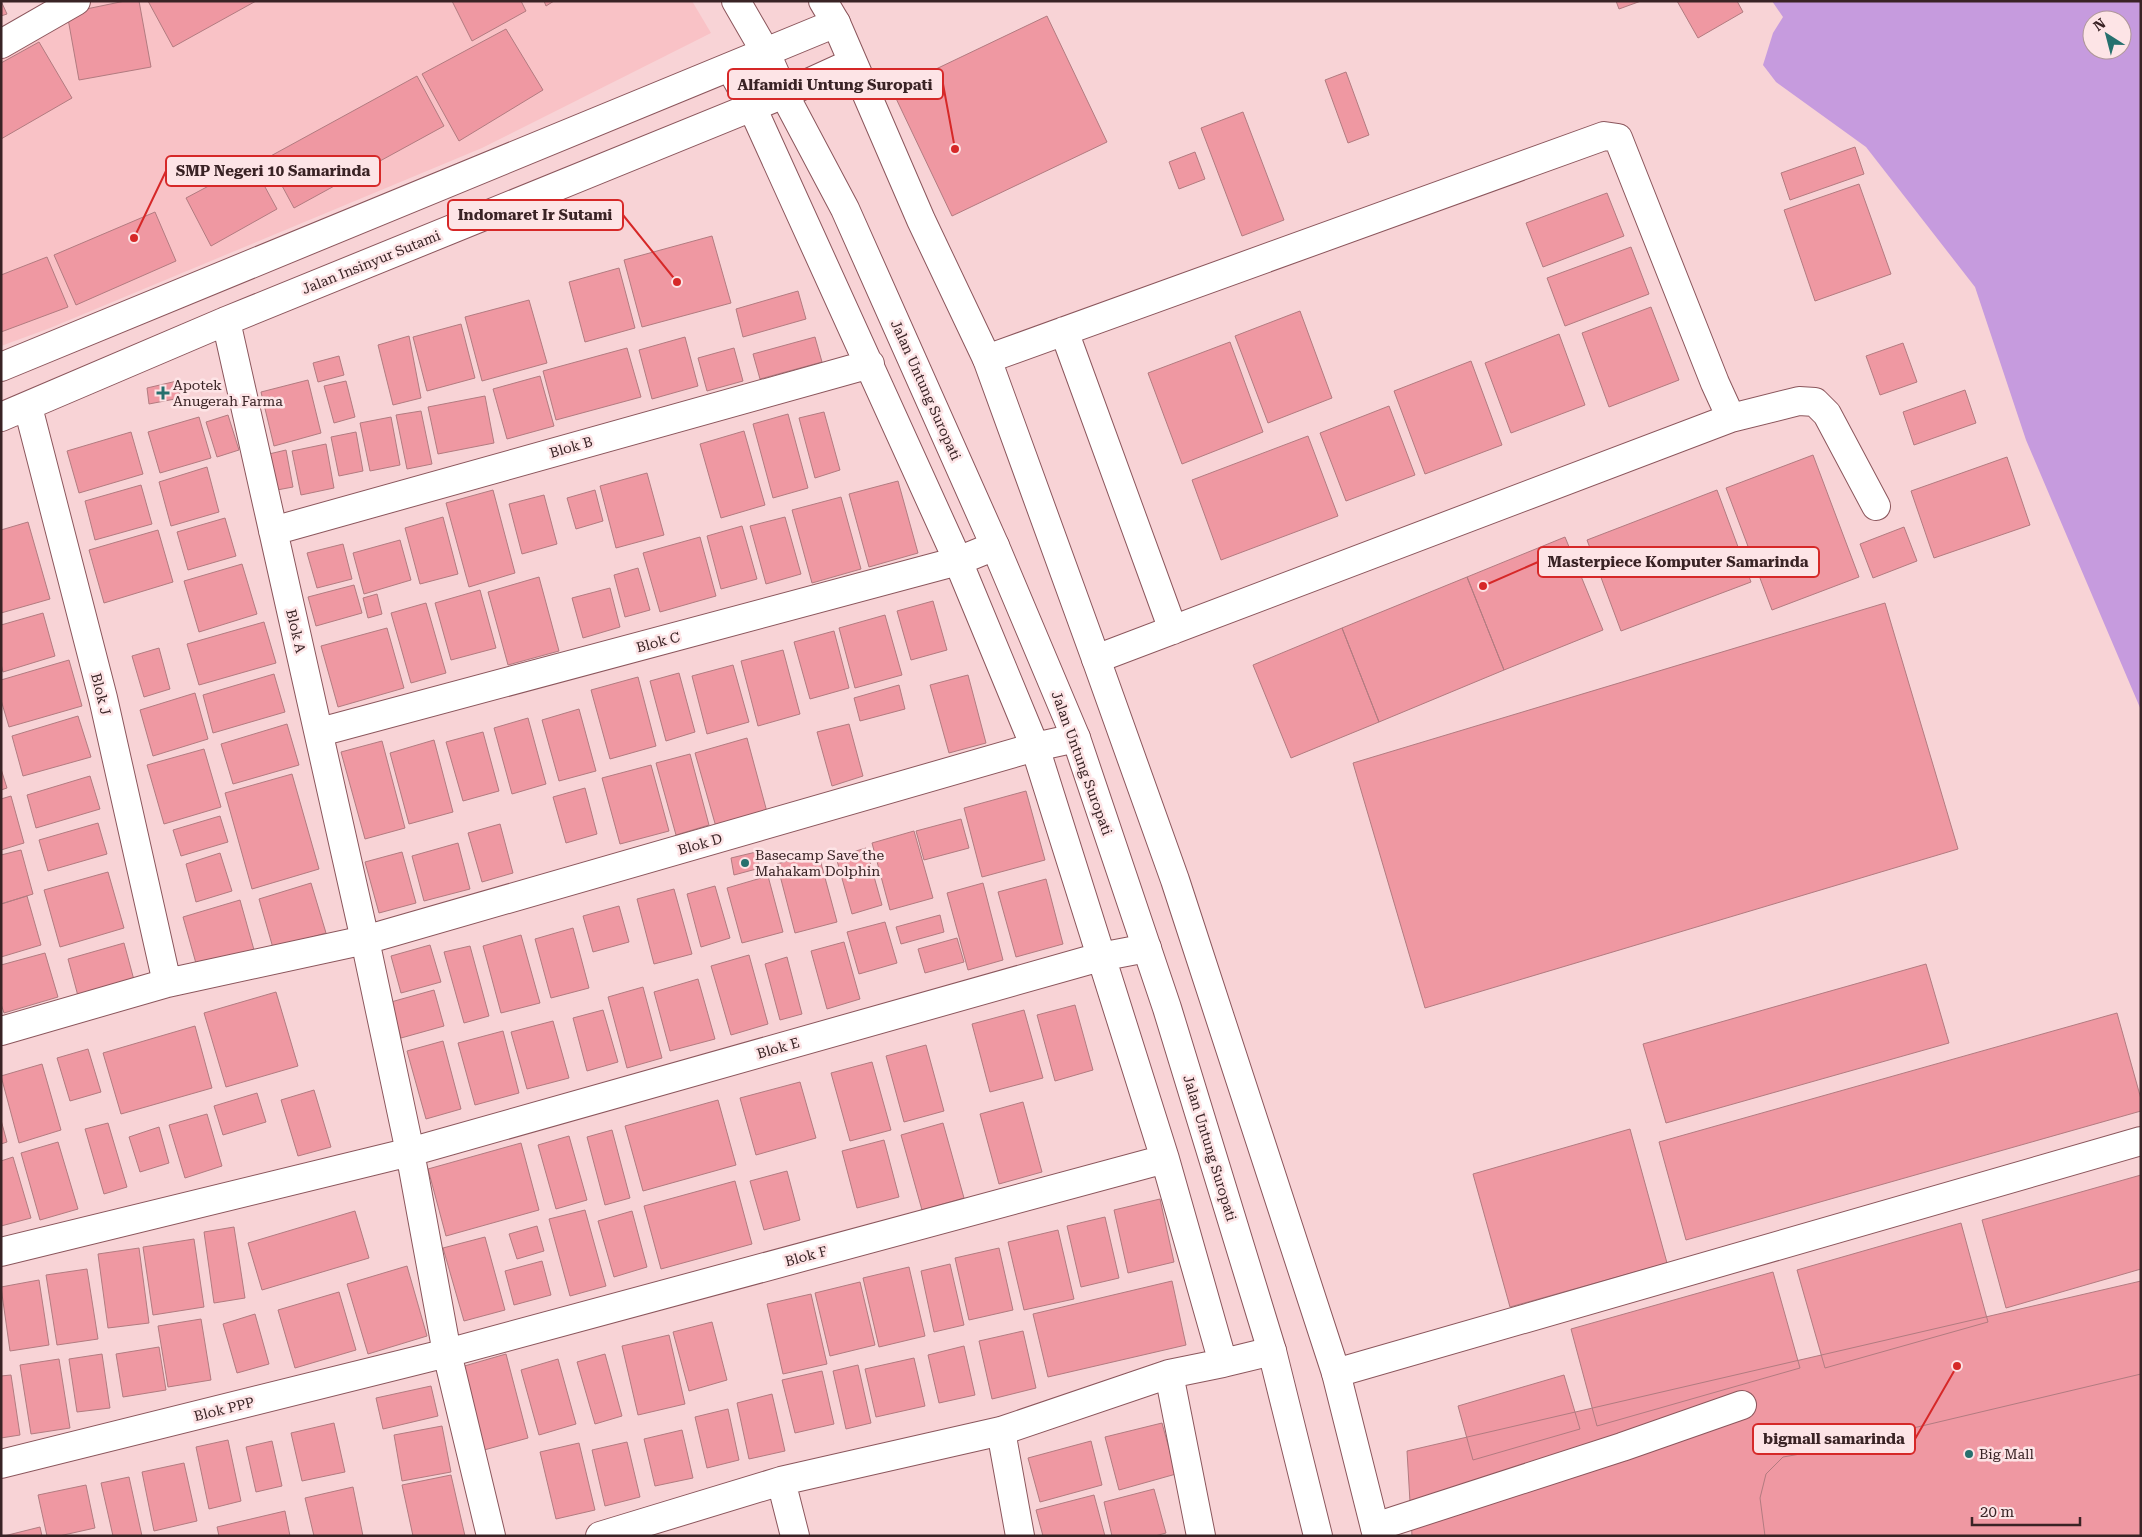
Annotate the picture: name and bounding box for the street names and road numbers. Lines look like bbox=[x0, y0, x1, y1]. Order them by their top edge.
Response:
street label: Jalan Insinyur Sutami bbox=[299, 227, 443, 297]
street label: Jalan Untung Suropati bbox=[888, 317, 964, 463]
street label: Blok B bbox=[548, 433, 594, 461]
street label: Blok A bbox=[283, 608, 309, 655]
street label: Blok C bbox=[634, 628, 682, 656]
street label: Blok J bbox=[88, 671, 114, 717]
street label: Jalan Untung Suropati bbox=[1049, 689, 1116, 838]
street label: Blok D bbox=[676, 830, 724, 858]
street label: Blok E bbox=[755, 1034, 801, 1062]
street label: Jalan Untung Suropati bbox=[1180, 1073, 1240, 1223]
street label: Blok F bbox=[783, 1243, 829, 1269]
street label: Blok PPP bbox=[192, 1394, 256, 1424]

